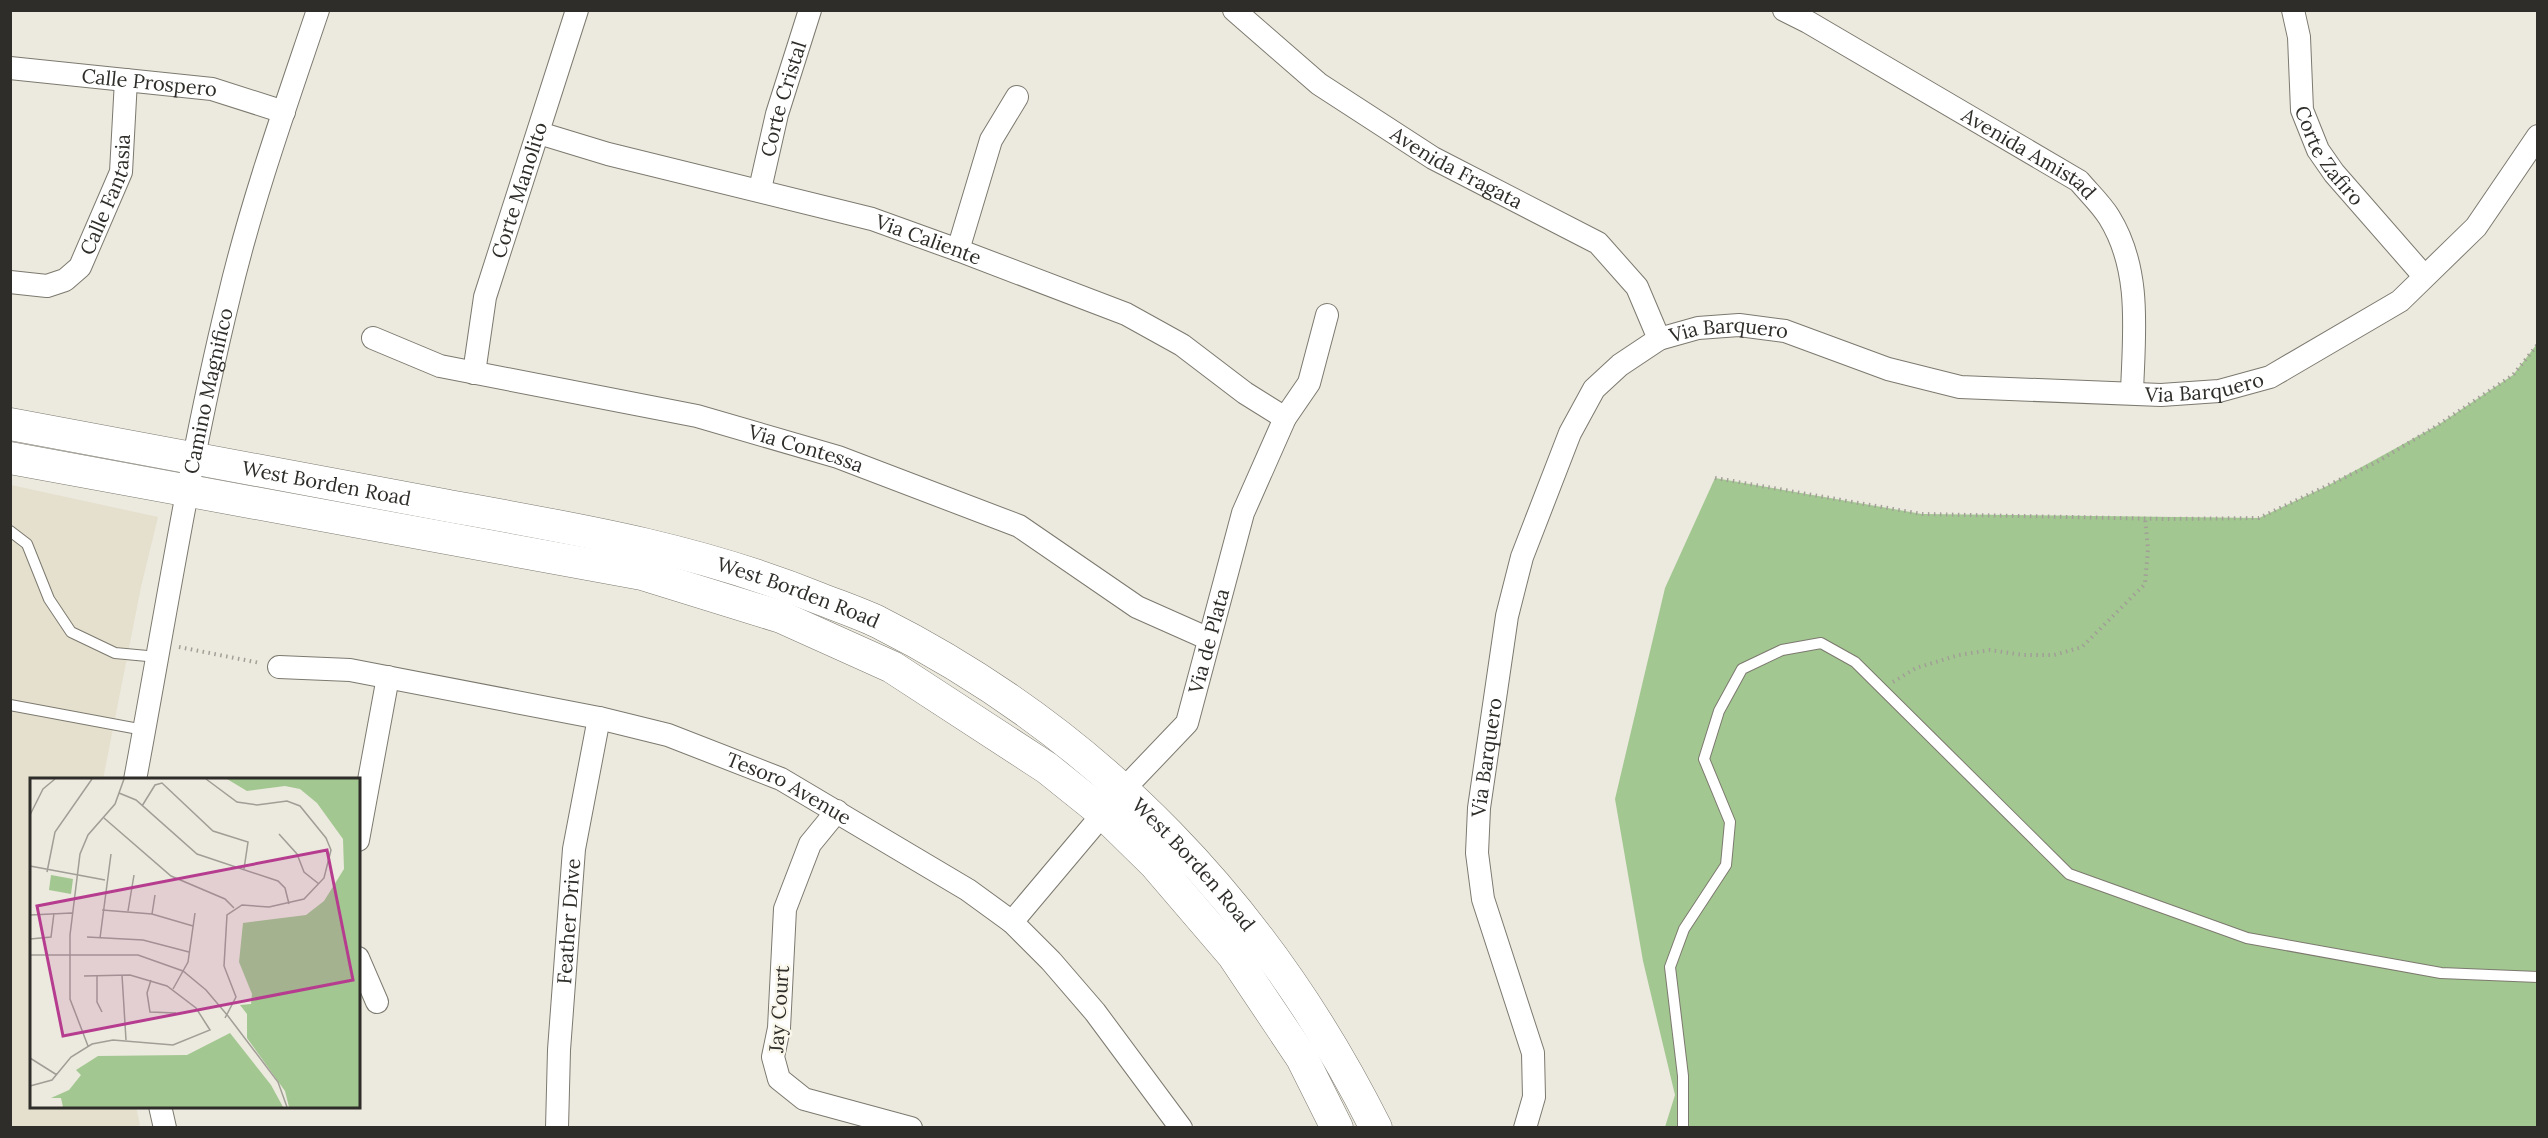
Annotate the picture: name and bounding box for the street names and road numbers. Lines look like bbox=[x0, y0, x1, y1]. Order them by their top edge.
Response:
street label: Corte Cristal bbox=[755, 38, 811, 159]
street label: Calle Prospero bbox=[80, 63, 218, 101]
street label: Avenida Amistad bbox=[1957, 102, 2102, 204]
street label: Corte Zafiro bbox=[2290, 102, 2369, 210]
street label: Corte Manolito bbox=[485, 119, 552, 261]
street label: Avenida Fragata bbox=[1385, 120, 1527, 214]
street label: Calle Fantasia bbox=[74, 133, 135, 259]
street label: Via Caliente bbox=[871, 208, 985, 270]
street label: Camino Magnifico bbox=[178, 305, 238, 476]
street label: Via Barquero bbox=[1665, 311, 1790, 348]
street label: Via Barquero bbox=[2144, 366, 2266, 407]
street label: Via Contessa bbox=[745, 418, 867, 478]
street label: West Borden Road bbox=[240, 455, 413, 511]
street label: West Borden Road bbox=[714, 551, 884, 633]
street label: Via de Plata bbox=[1182, 586, 1234, 697]
street label: Via Barquero bbox=[1466, 696, 1507, 818]
street label: Tesoro Avenue bbox=[723, 746, 856, 830]
street label: West Borden Road bbox=[1127, 792, 1261, 936]
street label: Feather Drive bbox=[551, 857, 585, 985]
street label: Jay Court bbox=[763, 964, 794, 1054]

